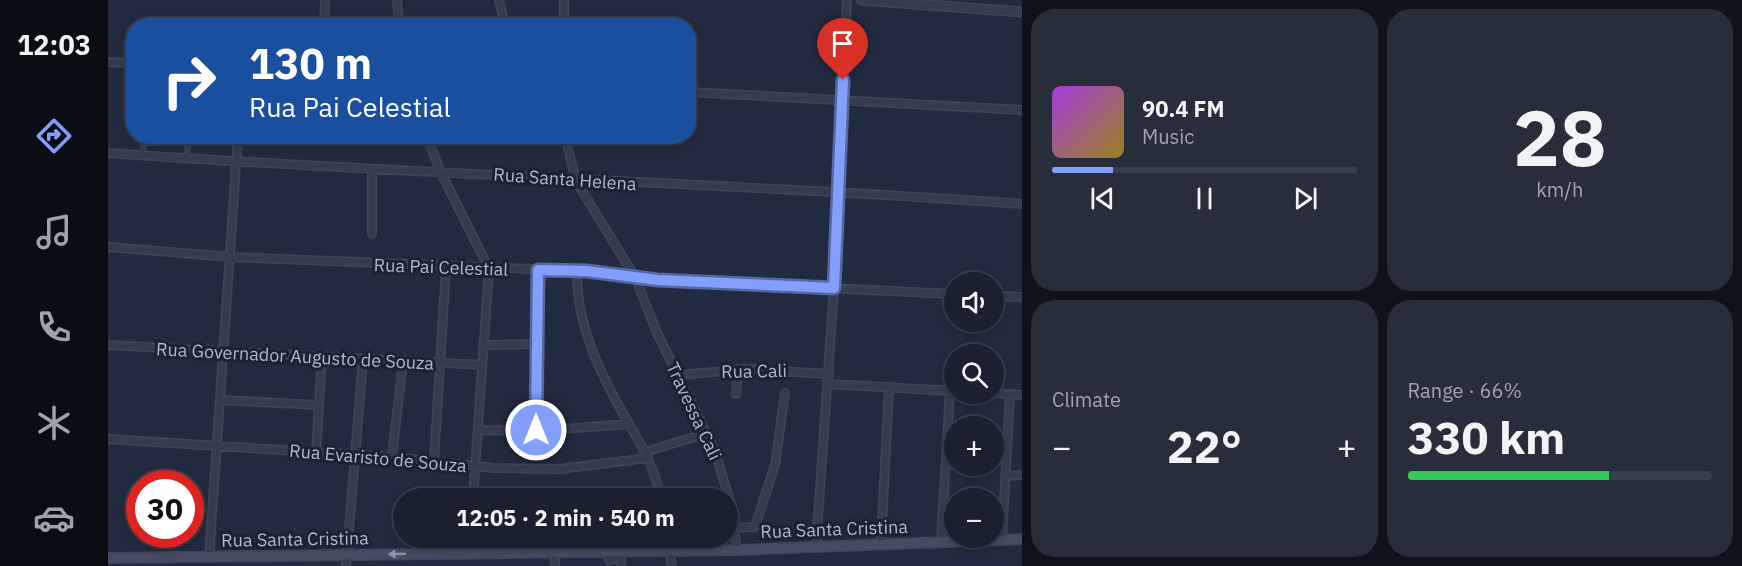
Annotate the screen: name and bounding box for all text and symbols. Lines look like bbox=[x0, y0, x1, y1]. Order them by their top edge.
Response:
pin bbox=[817, 18, 868, 80]
text: 12:03 bbox=[17, 27, 91, 62]
icon: arrive bbox=[826, 27, 859, 60]
text: 130 m bbox=[249, 36, 372, 91]
icon: right bbox=[150, 42, 228, 120]
text: 28 bbox=[1513, 86, 1607, 187]
text: Rua Pai Celestial bbox=[249, 89, 451, 124]
text: 90.4 FM bbox=[1142, 94, 1225, 123]
icon: directions bbox=[33, 115, 75, 157]
text: Music bbox=[1142, 123, 1194, 150]
street label: Rua Santa Helena bbox=[493, 163, 638, 195]
text: km/h bbox=[1536, 176, 1583, 203]
icon: previous bbox=[1086, 182, 1119, 215]
icon: pause bbox=[1188, 182, 1221, 215]
icon: next bbox=[1289, 182, 1322, 215]
icon: music bbox=[33, 211, 75, 253]
street label: Rua Pai Celestial bbox=[373, 253, 509, 281]
map controls bbox=[944, 272, 1004, 548]
button: sound bbox=[944, 272, 1004, 332]
icon: phone bbox=[33, 306, 75, 348]
street label: Rua Governador Augusto de Souza bbox=[155, 337, 435, 375]
button: search bbox=[944, 344, 1004, 404]
street label: Travessa Cali bbox=[661, 358, 727, 464]
street label: Rua Cali bbox=[721, 359, 787, 383]
text: Range · 66% bbox=[1408, 377, 1522, 404]
text: Climate bbox=[1052, 386, 1121, 413]
position arrow bbox=[504, 398, 568, 462]
icon: climate bbox=[33, 402, 75, 444]
text: 330 km bbox=[1408, 408, 1565, 466]
button: + bbox=[944, 416, 1004, 476]
text: 22° bbox=[1167, 417, 1242, 475]
text: − bbox=[1052, 425, 1072, 468]
text: + bbox=[1337, 425, 1357, 468]
street label: Rua Evaristo de Souza bbox=[288, 439, 468, 477]
speed limit sign: 30 bbox=[126, 470, 204, 548]
button: − bbox=[944, 488, 1004, 548]
icon: car bbox=[33, 497, 75, 539]
text: 12:05 · 2 min · 540 m bbox=[456, 503, 675, 532]
street label: Rua Santa Cristina bbox=[760, 515, 909, 543]
street label: Rua Santa Cristina bbox=[221, 526, 369, 552]
one-way arrow bbox=[387, 549, 406, 559]

